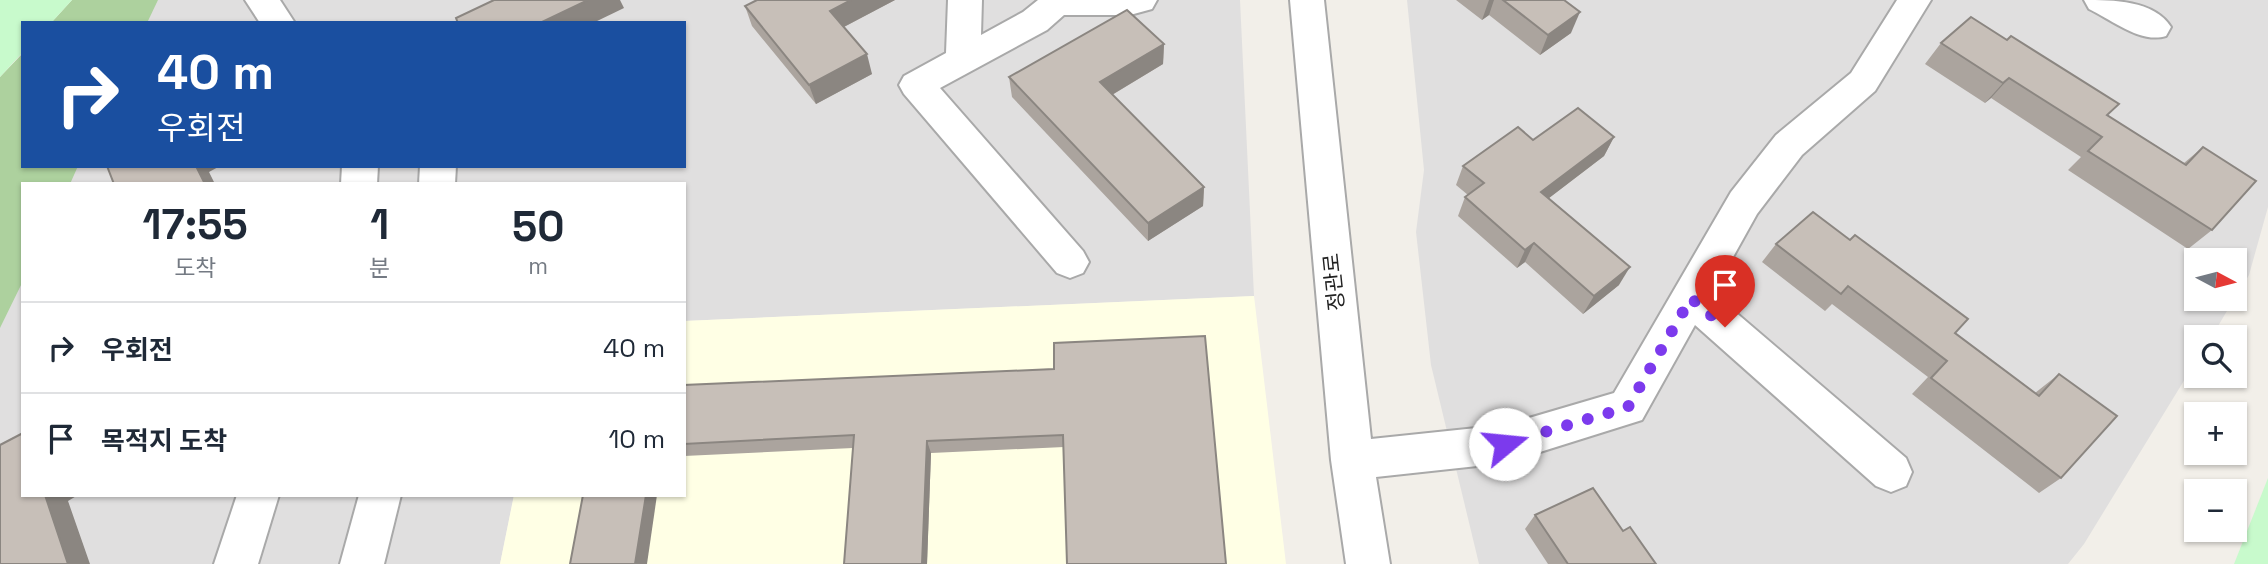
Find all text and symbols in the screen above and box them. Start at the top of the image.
text: 40 m [157,41,274,103]
icon: right [42,49,133,140]
text: 우회전 [157,108,245,148]
text: 17:55 [143,198,248,251]
text: 1 [370,198,389,251]
text: 50 [512,200,564,253]
north arrow [2184,248,2247,312]
map controls [2184,248,2247,542]
text: m [528,251,548,281]
street label: 정관로 [1317,252,1350,312]
text: 도착 [174,253,216,283]
text: 분 [369,253,390,283]
pin [1695,255,1755,327]
icon: arrive [1706,266,1744,304]
button: search [2184,325,2247,388]
icon: right [42,329,80,367]
text: 40 m [603,331,665,365]
text: 우회전 [101,333,173,367]
button: + [2184,402,2247,465]
position arrow [1468,407,1542,481]
icon: arrive [42,420,80,458]
text: 10 m [608,422,665,456]
text: 목적지 도착 [101,424,227,458]
button: − [2184,479,2247,542]

